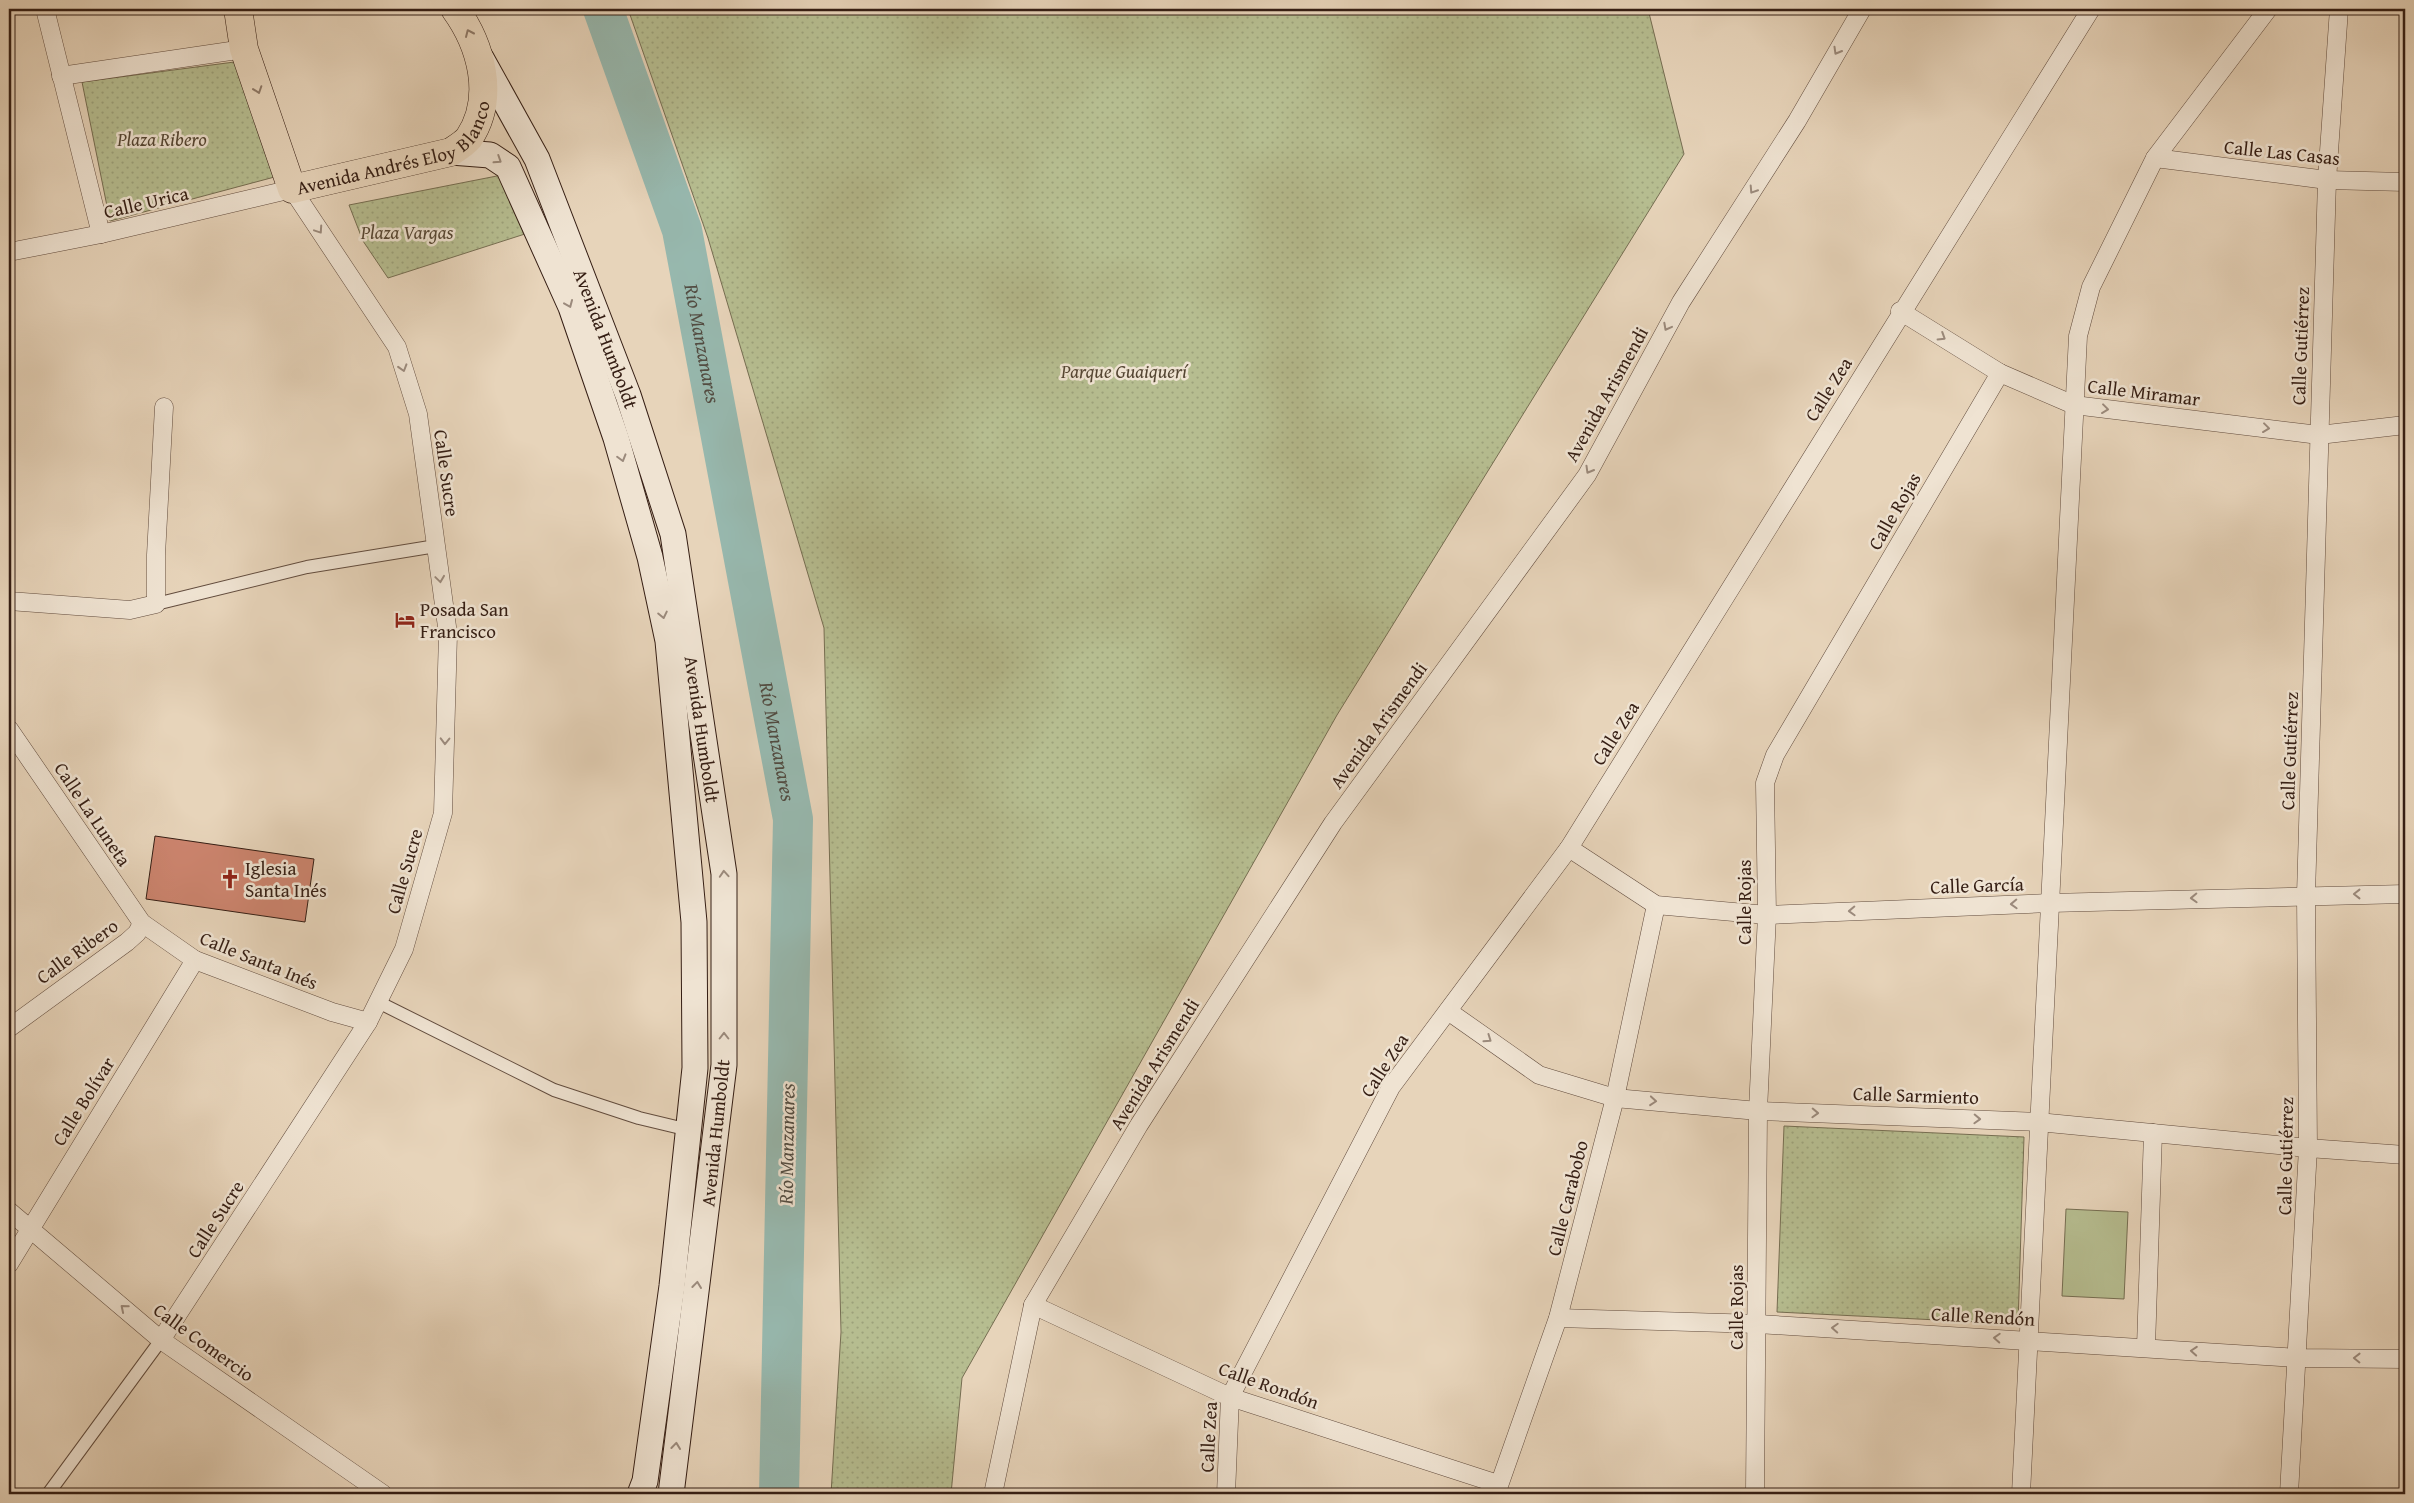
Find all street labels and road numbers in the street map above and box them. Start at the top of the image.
street label: Avenida Andrés Eloy Blanco [294,98,496,201]
street label: Calle Las Casas [2223,132,2341,172]
street label: Calle Urica [101,179,191,225]
street label: Avenida Humboldt [567,265,646,413]
street label: Calle Gutiérrez [2284,286,2316,406]
street label: Avenida Arismendi [1557,321,1655,467]
street label: Calle Zea [1797,351,1859,427]
street label: Calle Miramar [2086,371,2202,413]
street label: Calle Sucre [427,428,467,518]
street label: Calle Rojas [1861,467,1927,555]
street label: Avenida Humboldt [677,654,727,805]
street label: Avenida Arismendi [1322,656,1434,794]
street label: Calle Gutiérrez [2273,691,2305,811]
street label: Calle Zea [1584,695,1646,771]
street label: Calle La Luneta [48,756,138,872]
street label: Calle Sucre [378,825,430,917]
street label: Calle Rojas [1730,859,1758,945]
street label: Calle García [1930,869,2024,901]
street label: Calle Ribero [30,912,124,990]
street label: Calle Santa Inés [196,924,322,996]
street label: Avenida Arismendi [1102,993,1206,1135]
street label: Calle Zea [1353,1028,1415,1102]
street label: Calle Bolívar [45,1051,121,1151]
street label: Avenida Humboldt [693,1058,737,1208]
street label: Calle Sarmiento [1853,1079,1979,1111]
street label: Calle Gutiérrez [2270,1097,2300,1215]
street label: Calle Carabobo [1539,1137,1595,1259]
street label: Calle Sucre [179,1175,251,1263]
street label: Calle Rojas [1722,1264,1750,1350]
street label: Calle Comercio [148,1296,260,1388]
street label: Calle Rendón [1930,1299,2036,1333]
street label: Calle Rondón [1215,1354,1323,1416]
street label: Calle Zea [1192,1401,1224,1473]

